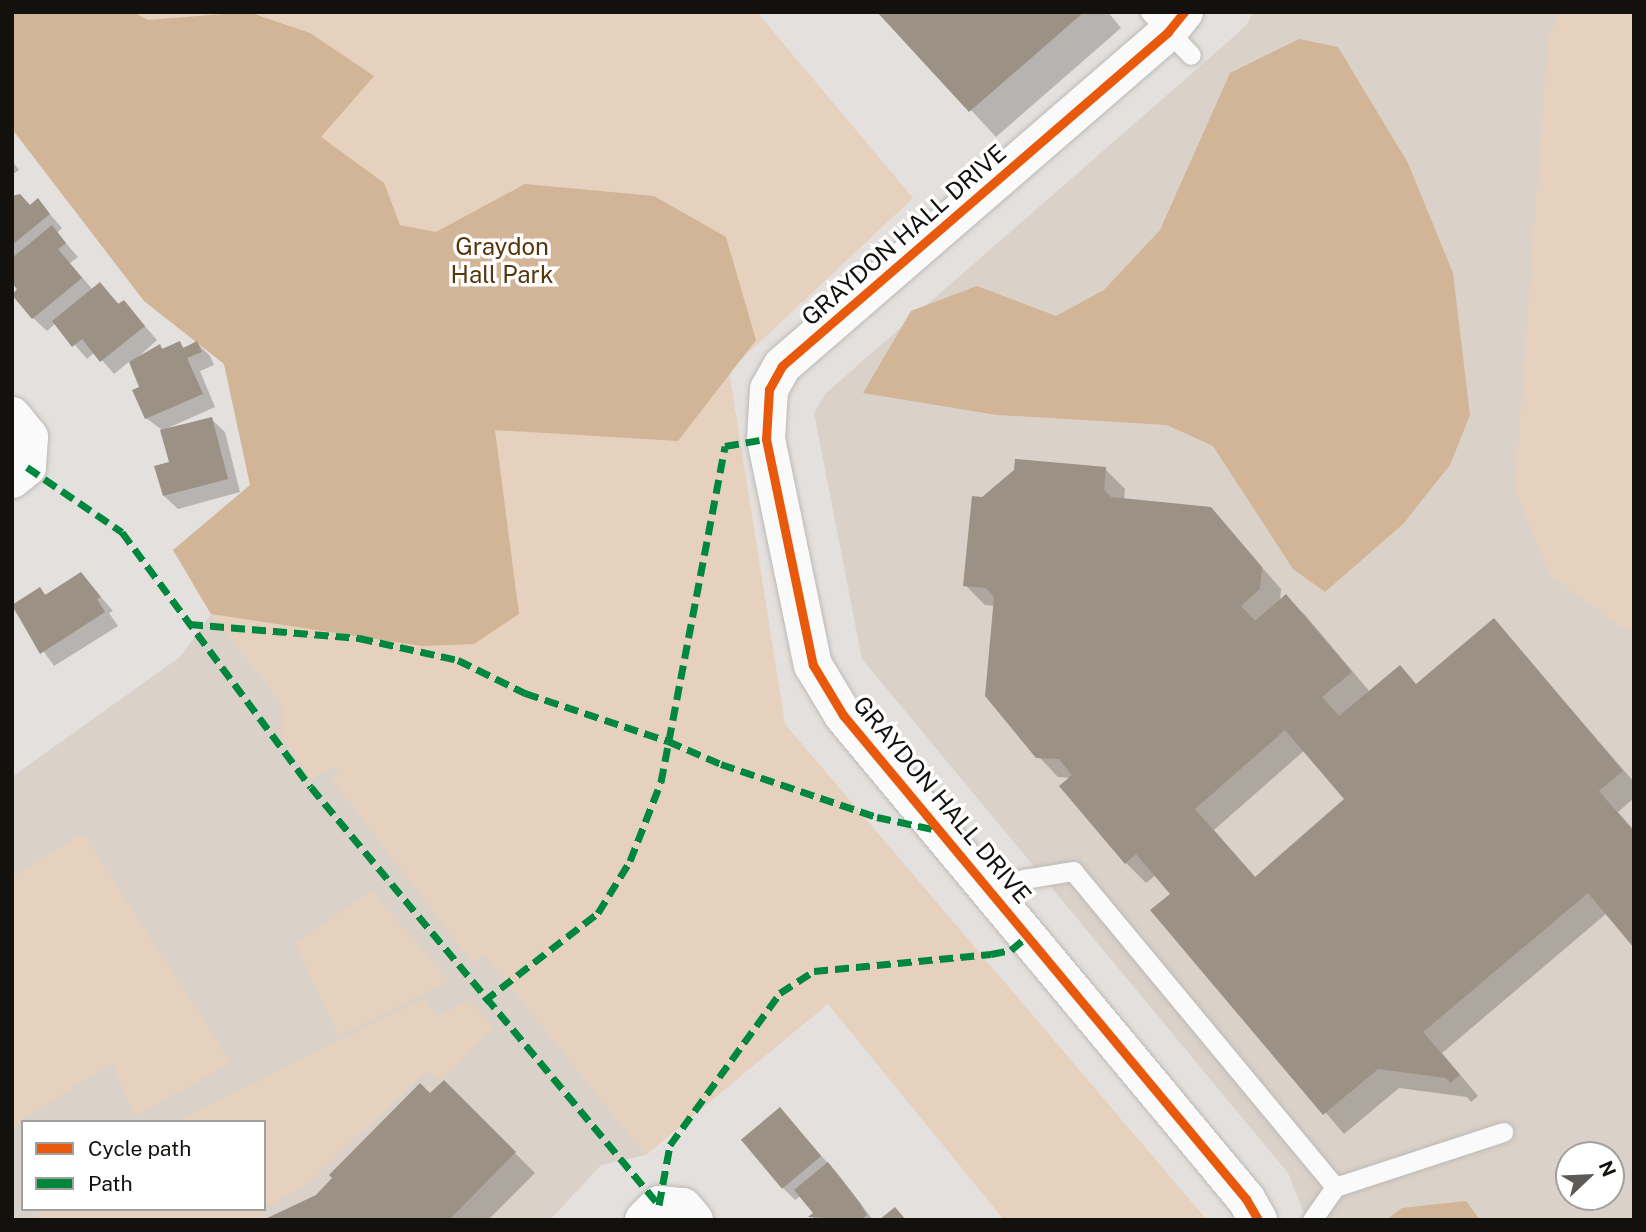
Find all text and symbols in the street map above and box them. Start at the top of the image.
street label: GRAYDON HALL DRIVE [796,138,1012,332]
park label: Graydon Hall Park [451,233,553,289]
street label: GRAYDON HALL DRIVE [847,691,1037,909]
legend [21,1120,266,1211]
text: Cycle path [88,1136,191,1161]
north arrow [1555,1141,1625,1211]
text: N [1594,1157,1621,1180]
text: Path [88,1171,133,1196]

